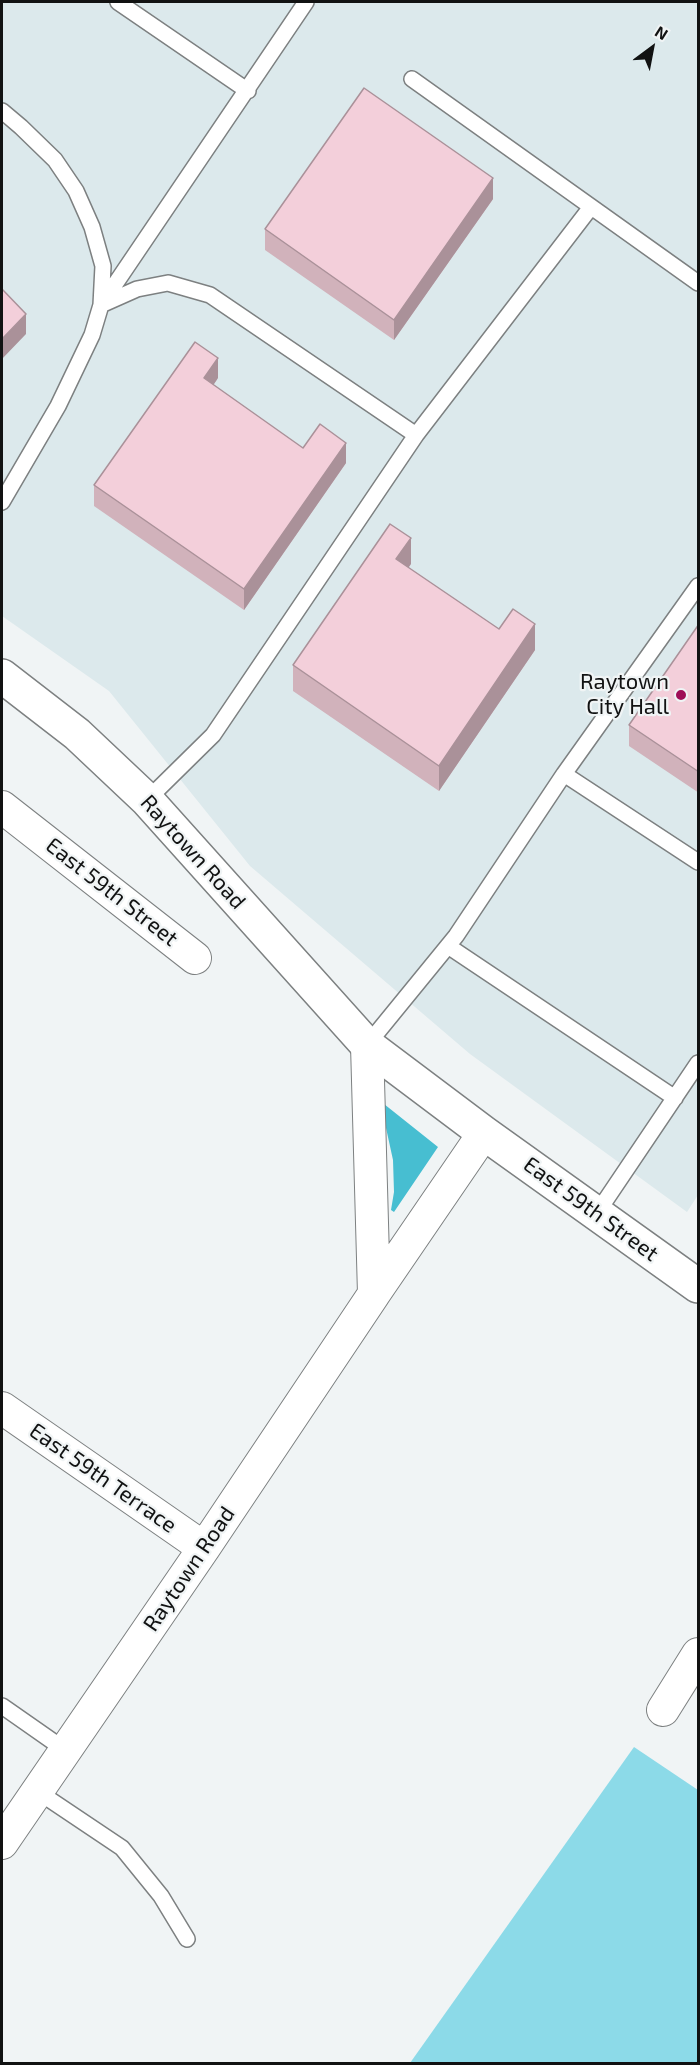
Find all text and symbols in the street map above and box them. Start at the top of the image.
north arrow [622,18,682,78]
text: N [652,21,672,43]
place label: Raytown City Hall [580,669,669,720]
marker: Raytown City Hall [674,688,688,702]
street label: Raytown Road [135,789,251,915]
street label: East 59th Street [41,832,183,952]
street label: East 59th Street [518,1151,664,1267]
street label: East 59th Terrace [24,1417,182,1539]
street label: Raytown Road [138,1502,240,1636]

